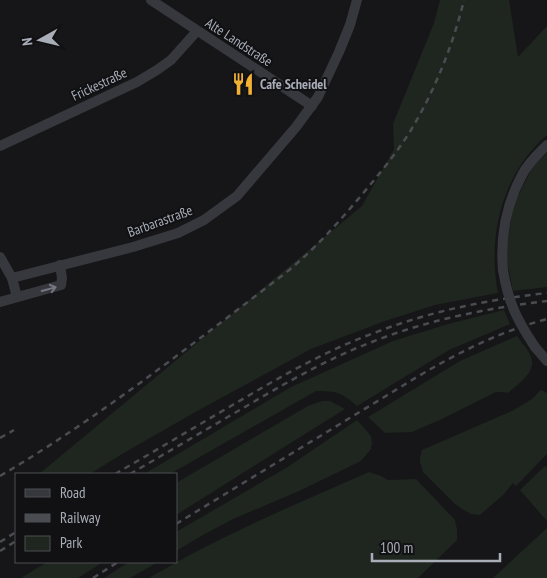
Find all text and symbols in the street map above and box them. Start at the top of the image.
street label: Alte Landstraße [202,14,276,70]
north arrow [15,15,65,65]
text: N [18,37,37,47]
street label: Frickestraße [68,63,130,105]
restaurant icon: Cafe Scheidel [230,71,256,97]
place label: Cafe Scheidel [260,75,327,93]
street label: Barbarastraße [125,201,195,241]
one-way arrow [40,283,56,293]
legend [15,473,178,563]
text: Road [60,483,86,502]
text: Railway [60,508,101,527]
scale bar [372,530,500,562]
text: Park [60,533,82,552]
text: 100 m [380,538,413,557]

